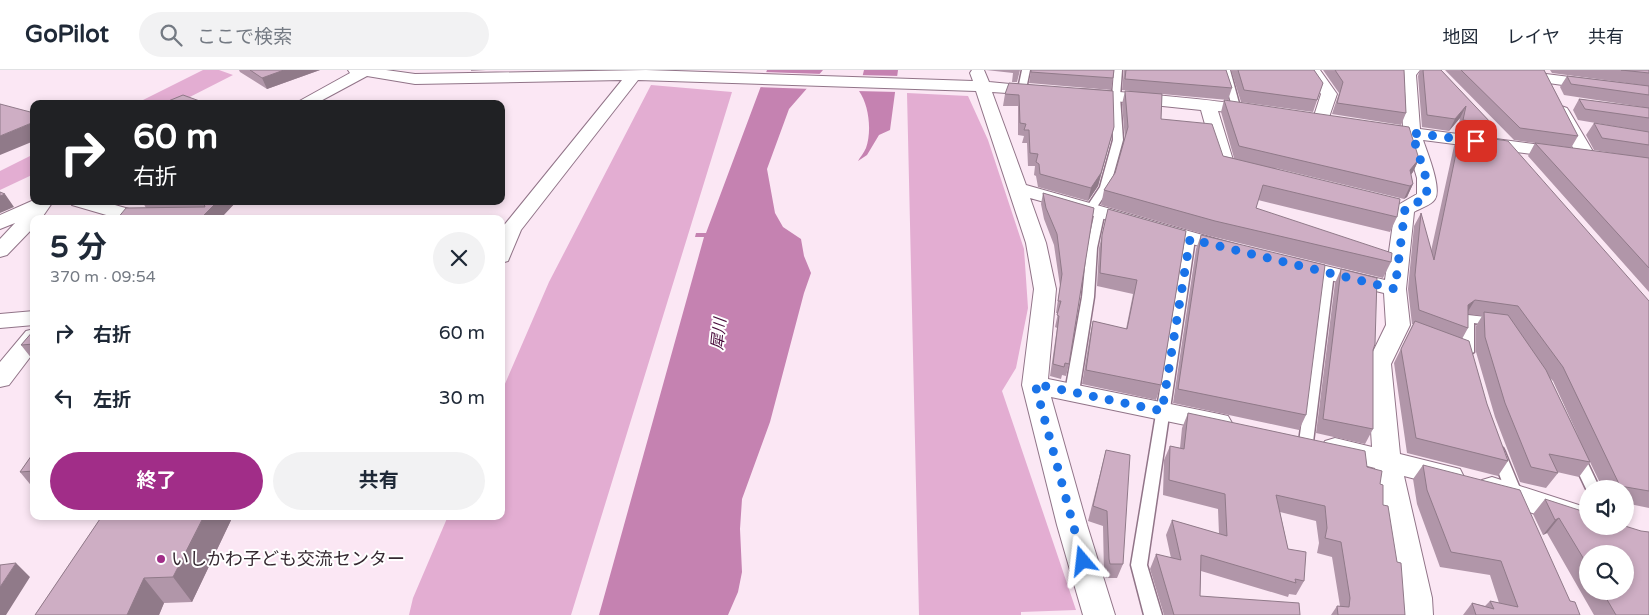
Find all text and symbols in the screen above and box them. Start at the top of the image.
search box [139,12,489,57]
text: GoPilot [25,20,109,49]
icon: search [157,21,185,49]
text: ここで検索 [197,26,292,48]
text: 地図 [1443,26,1479,48]
text: レイヤ [1507,26,1560,48]
text: 共有 [1588,26,1624,48]
text: 60 m [133,116,218,158]
icon: right [50,120,115,185]
pin [1455,120,1497,162]
icon: arrive [1462,127,1490,155]
text: 右折 [133,164,177,190]
text: 5 分 [50,229,107,266]
button: close [433,232,485,284]
text: 370 m · 09:54 [50,267,156,287]
water label: 犀川 [707,315,731,351]
icon: right [50,319,78,347]
text: 60 m [439,322,485,344]
text: 右折 [93,324,131,346]
icon: left [50,384,78,412]
text: 30 m [439,387,485,409]
text: 左折 [93,389,131,411]
button: 終了 [50,452,263,510]
button: 共有 [273,452,485,510]
map controls [1579,480,1634,600]
button: sound [1579,480,1634,535]
position arrow [1056,534,1108,586]
button: search [1579,545,1634,600]
place label: いしかわ子ども交流センター [171,548,405,570]
marker: いしかわ子ども交流センター [155,553,167,565]

